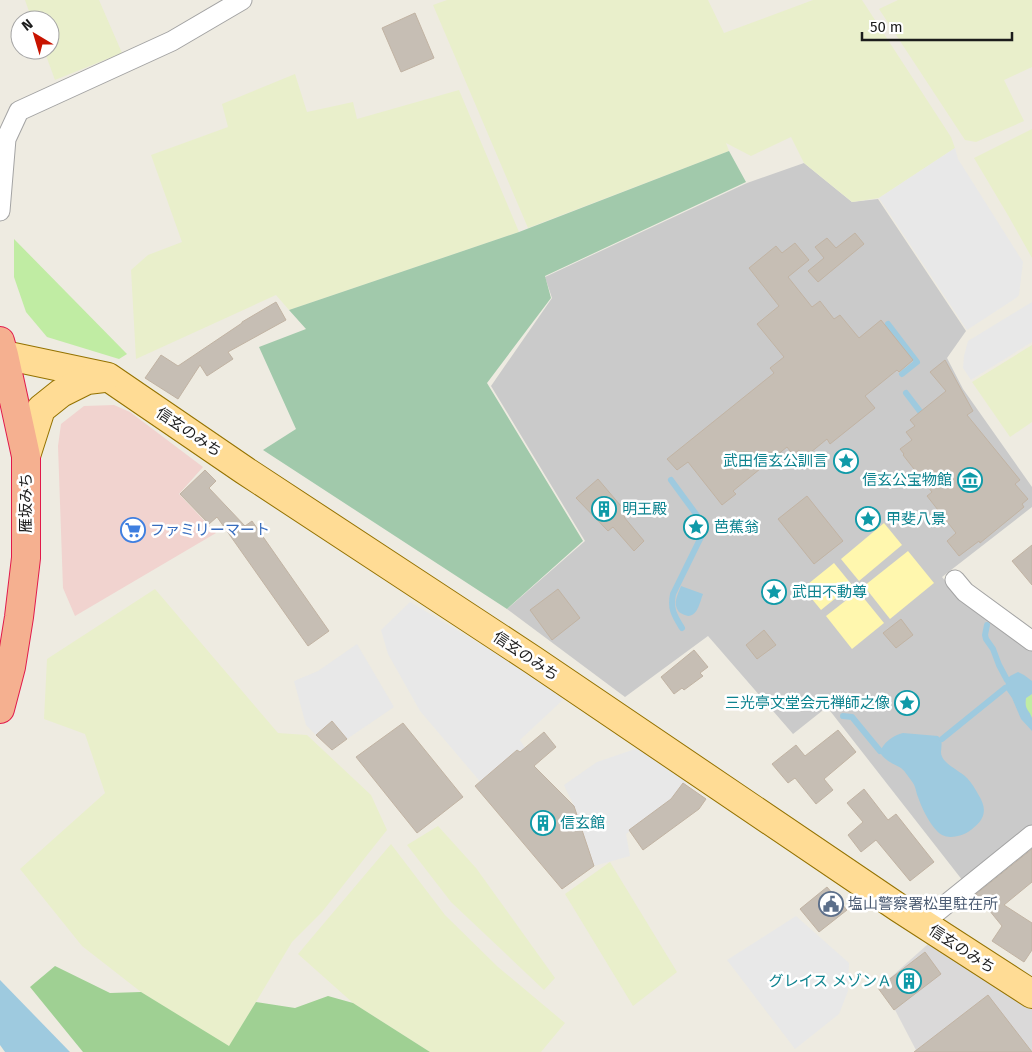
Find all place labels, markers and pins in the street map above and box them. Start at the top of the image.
place icon: 武田信玄公訓言 [833,448,859,474]
place label: 武田信玄公訓言 [723,452,828,470]
museum icon: 信玄公宝物館 [957,467,983,493]
place label: 信玄公宝物館 [862,471,952,489]
building icon: 明王殿 [591,496,617,522]
place label: 明王殿 [622,500,667,518]
place icon: 甲斐八景 [855,506,881,532]
place label: 甲斐八景 [886,510,946,528]
place icon: 芭蕉翁 [683,514,709,540]
supermarket icon: ファミリーマート [120,517,146,543]
place label: 芭蕉翁 [714,518,759,536]
place label: ファミリーマート [150,521,270,539]
place icon: 武田不動尊 [761,579,787,605]
place label: 武田不動尊 [792,583,867,601]
place icon: 三光亭文堂会元禅師之像 [894,690,920,716]
place label: 三光亭文堂会元禅師之像 [725,694,890,712]
building icon: 信玄館 [530,810,556,836]
place label: 信玄館 [560,814,605,832]
public building icon: 塩山警察署松里駐在所 [818,891,844,917]
place label: 塩山警察署松里駐在所 [848,895,998,913]
building icon: グレイス メゾンＡ [896,968,922,994]
place label: グレイス メゾンＡ [768,972,892,990]

